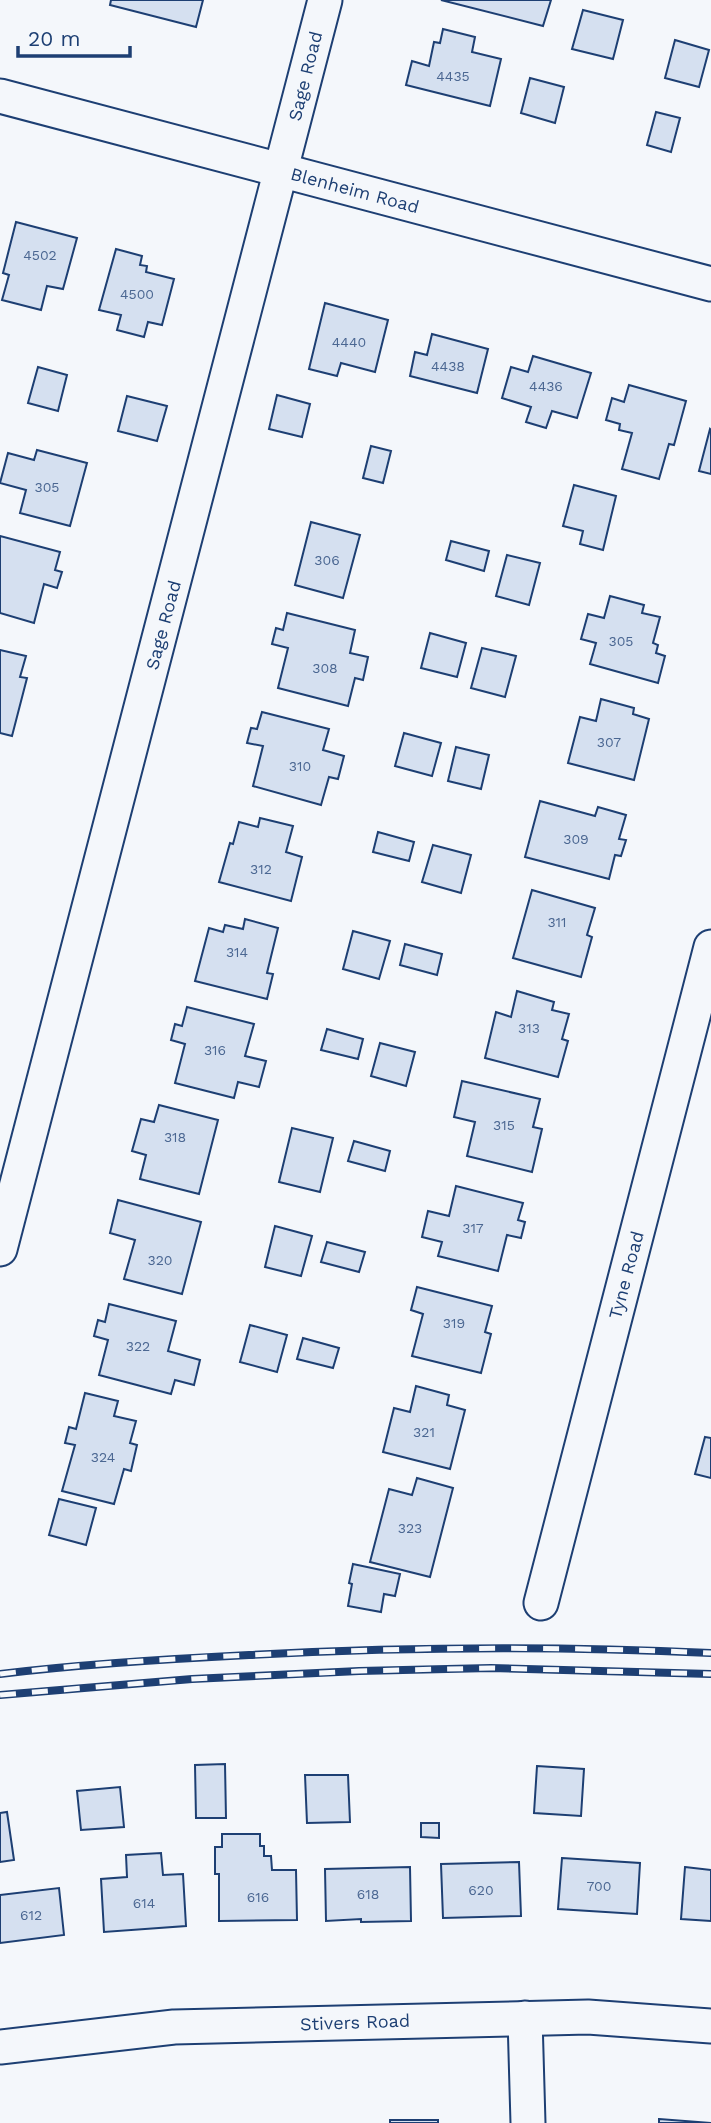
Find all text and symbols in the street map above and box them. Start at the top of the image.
scale bar [18,14,130,58]
text: 20 m [28,26,80,51]
street label: Sage Road [284,29,326,123]
house number: 4435 [436,68,470,84]
street label: Blenheim Road [288,163,422,217]
house number: 4502 [23,247,57,263]
house number: 4500 [120,286,154,302]
house number: 4440 [332,334,366,350]
house number: 4438 [431,358,465,374]
house number: 4436 [529,378,563,394]
house number: 305 [34,479,60,495]
house number: 306 [314,552,340,568]
street label: Sage Road [141,578,185,672]
house number: 305 [608,633,634,649]
house number: 308 [312,660,338,676]
house number: 307 [597,734,621,750]
house number: 310 [289,758,311,774]
house number: 309 [563,831,589,847]
house number: 312 [250,861,272,877]
house number: 311 [547,914,567,930]
house number: 314 [226,944,248,960]
house number: 313 [518,1020,540,1036]
house number: 316 [204,1042,226,1058]
house number: 315 [493,1117,515,1133]
house number: 318 [164,1129,186,1145]
house number: 317 [462,1220,484,1236]
street label: Tyne Road [604,1229,648,1321]
house number: 320 [147,1252,173,1268]
house number: 319 [443,1315,465,1331]
house number: 322 [126,1338,150,1354]
house number: 321 [413,1424,435,1440]
house number: 324 [91,1449,115,1465]
house number: 323 [398,1520,422,1536]
house number: 700 [587,1878,612,1894]
house number: 620 [468,1882,494,1898]
house number: 618 [357,1886,379,1902]
house number: 616 [247,1889,269,1905]
house number: 614 [133,1895,155,1911]
house number: 612 [20,1907,42,1923]
street label: Stivers Road [300,2010,410,2034]

